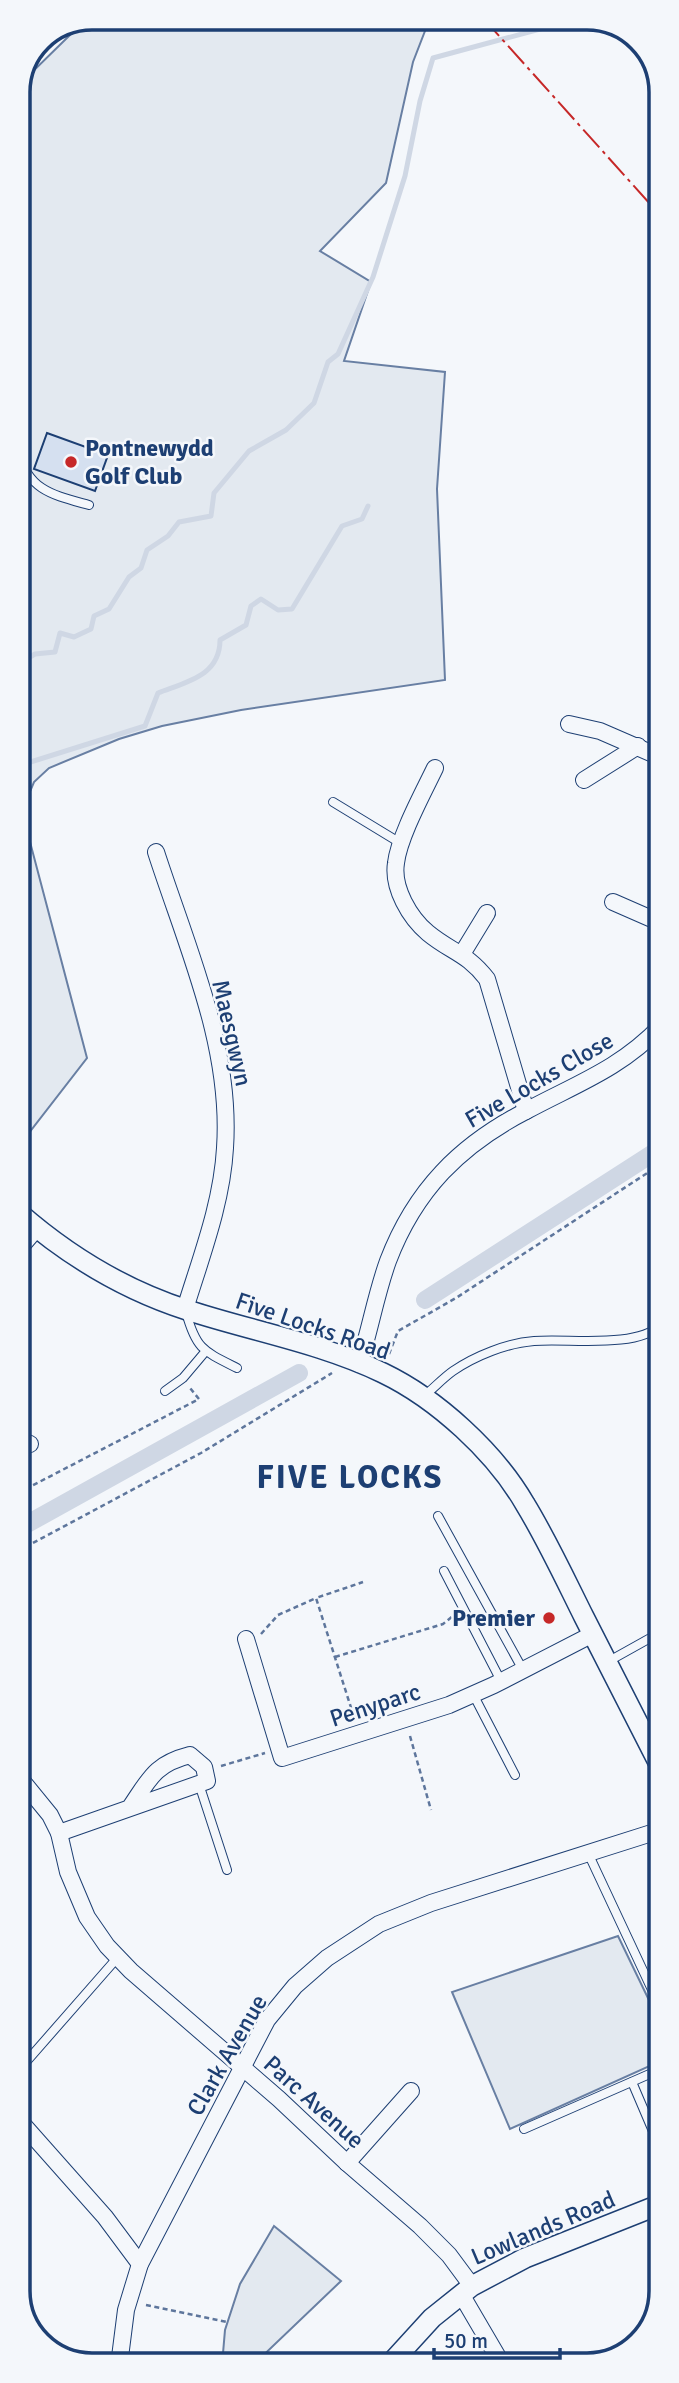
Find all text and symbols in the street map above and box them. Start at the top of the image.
place label: Pontnewydd Golf Club [85,433,214,491]
marker: Pontnewydd Golf Club [63,454,79,470]
street label: Maesgwyn [205,977,259,1089]
street label: Five Locks Close [459,1025,619,1135]
street label: Five Locks Road [232,1286,394,1366]
district label: FIVE LOCKS [257,1458,443,1497]
place label: Premier [452,1603,535,1633]
marker: Premier [541,1610,557,1626]
street label: Penyparc [326,1676,424,1734]
street label: Clark Avenue [180,1989,274,2121]
street label: Parc Avenue [257,2049,371,2155]
street label: Lowlands Road [466,2184,620,2272]
scale bar [434,2316,560,2360]
text: 50 m [444,2328,488,2354]

